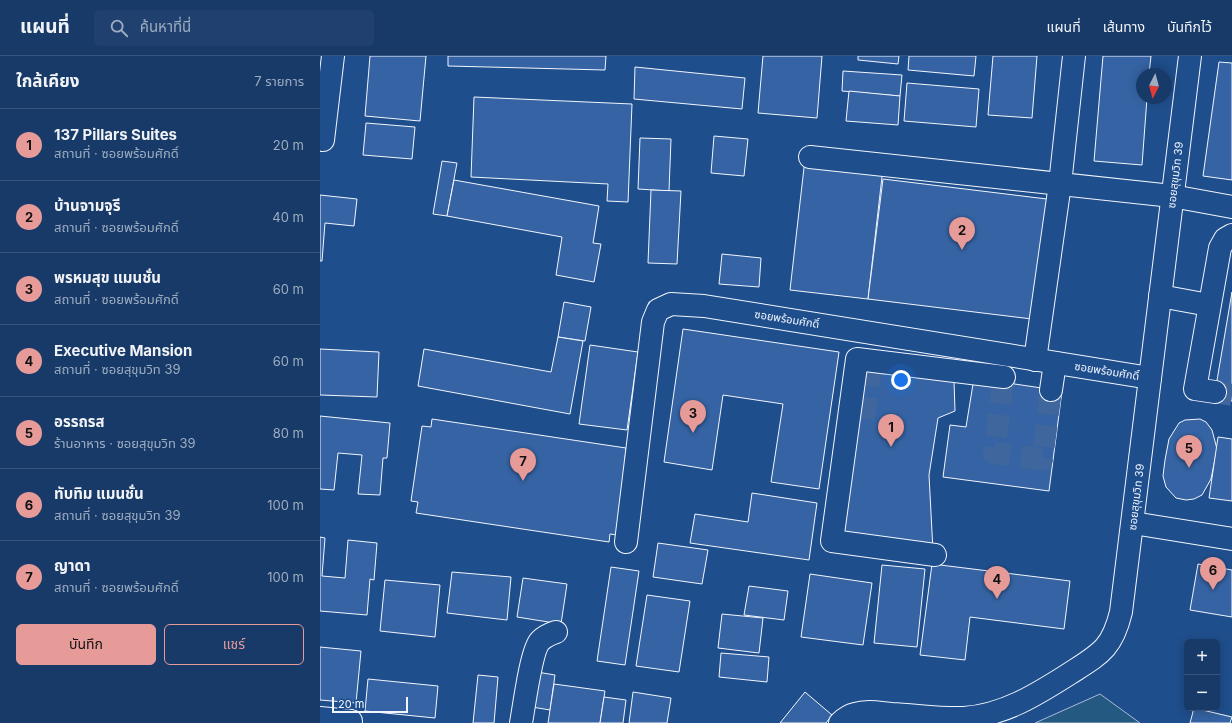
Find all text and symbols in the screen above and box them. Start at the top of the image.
search box [94,10,374,46]
text: แผนที่ [20,15,70,38]
icon: search [108,17,130,39]
text: ค้นหาที่นี่ [140,17,191,36]
text: แผนที่ [1047,18,1081,35]
text: เส้นทาง [1103,18,1145,35]
text: บันทึกไว้ [1167,18,1212,35]
north arrow [1136,68,1172,104]
text: ใกล้เคียง [16,71,79,91]
text: 7 รายการ [254,73,304,89]
text: 137 Pillars Suites [54,125,177,144]
text: 1 [26,137,32,153]
text: 20 m [273,137,304,153]
street label: ซอยสุขุมวิท 39 [1164,141,1186,209]
text: สถานที่ · ซอยพร้อมศักดิ์ [54,145,179,161]
text: บ้านจามจุรี [54,196,120,215]
text: 2 [25,209,33,225]
text: 40 m [272,209,304,225]
pin: 2 [949,217,975,250]
text: สถานที่ · ซอยพร้อมศักดิ์ [54,219,179,235]
text: พรหมสุข แมนชั่น [54,268,161,287]
text: 3 [25,281,33,297]
text: 60 m [273,281,304,297]
text: สถานที่ · ซอยพร้อมศักดิ์ [54,291,179,307]
street label: ซอยพร้อมศักดิ์ [754,307,820,331]
text: Executive Mansion [54,341,192,360]
text: 4 [25,353,33,369]
text: 60 m [273,353,304,369]
street label: ซอยพร้อมศักดิ์ [1074,359,1140,383]
text: สถานที่ · ซอยสุขุมวิท 39 [54,361,181,377]
your location [891,370,911,390]
pin: 3 [680,400,706,433]
text: อรรถรส [54,412,105,431]
pin: 1 [878,414,904,447]
text: 5 [25,425,33,441]
text: 80 m [273,425,304,441]
text: ร้านอาหาร · ซอยสุขุมวิท 39 [54,435,196,451]
pin: 5 [1176,435,1202,468]
pin: 7 [510,448,536,481]
street label: ซอยสุขุมวิท 39 [1125,463,1147,531]
text: ทับทิม แมนชั่น [54,484,144,503]
text: 6 [25,497,33,513]
text: 100 m [267,497,304,513]
text: สถานที่ · ซอยสุขุมวิท 39 [54,507,181,523]
text: ญาดา [54,556,91,575]
pin: 6 [1200,557,1226,590]
pin: 4 [984,566,1010,599]
text: 7 [25,569,33,585]
text: 100 m [267,569,304,585]
text: สถานที่ · ซอยพร้อมศักดิ์ [54,579,179,595]
button: บันทึก [16,624,156,665]
button: แชร์ [164,624,304,665]
map controls [1184,639,1220,711]
button: + [1184,639,1220,675]
button: − [1184,675,1220,711]
scale bar [332,695,408,714]
text: 20 m [338,697,364,711]

